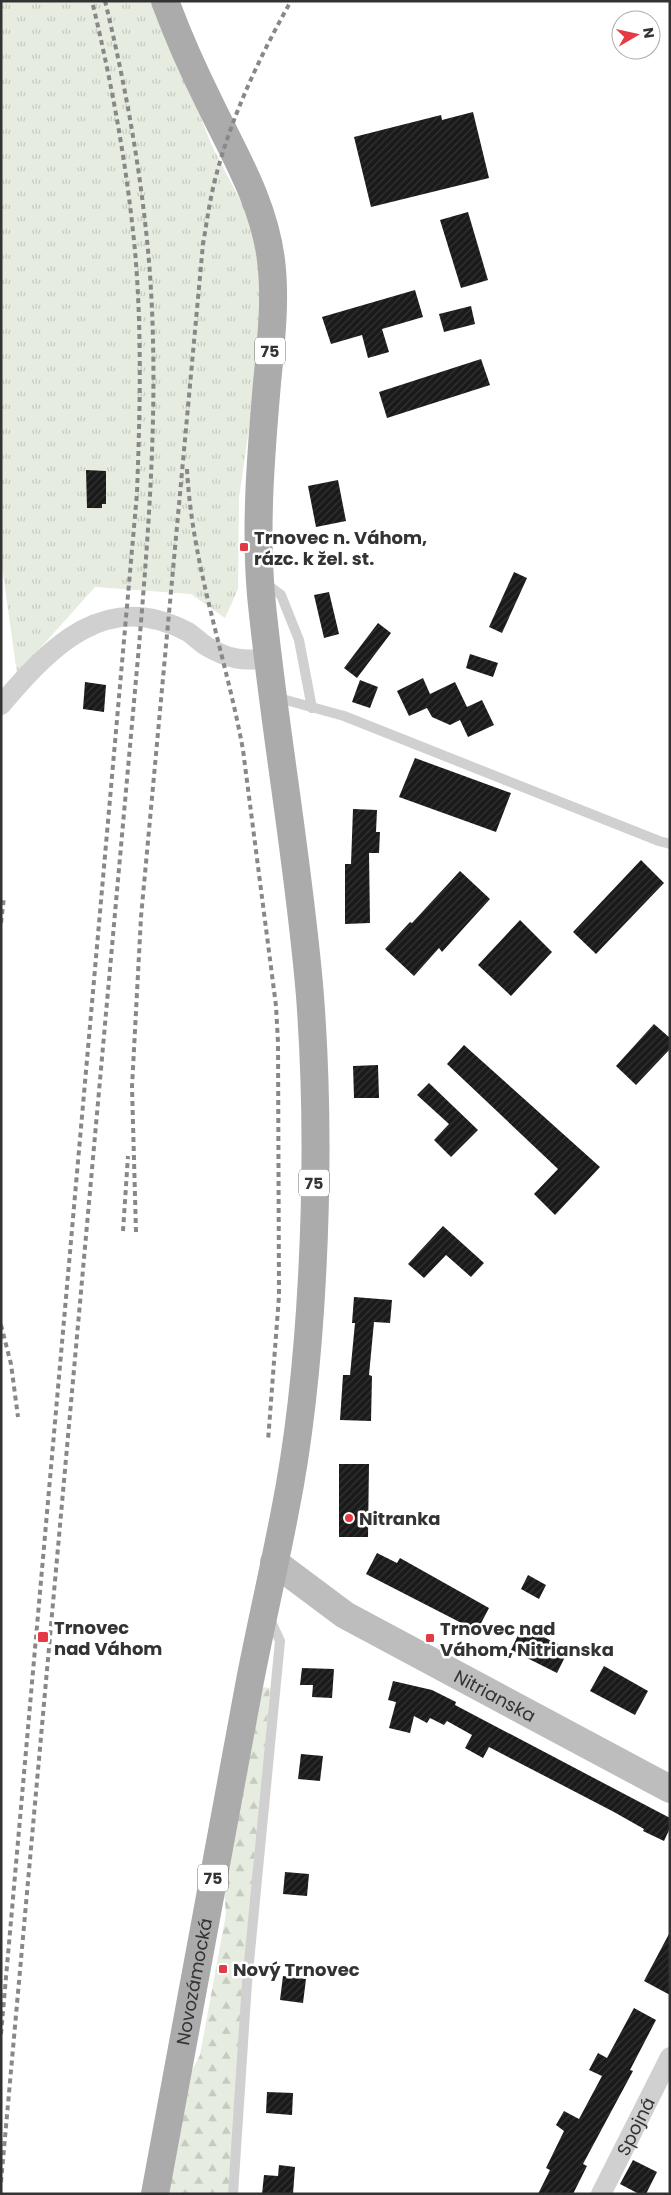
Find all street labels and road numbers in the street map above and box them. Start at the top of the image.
road number: 75 [255,338,285,364]
road number: 75 [299,1170,329,1196]
street label: Nitrianska [450,1663,541,1728]
road number: 75 [198,1865,228,1892]
street label: Novozámocká [170,1916,218,2047]
street label: Spojná [610,2093,660,2160]

